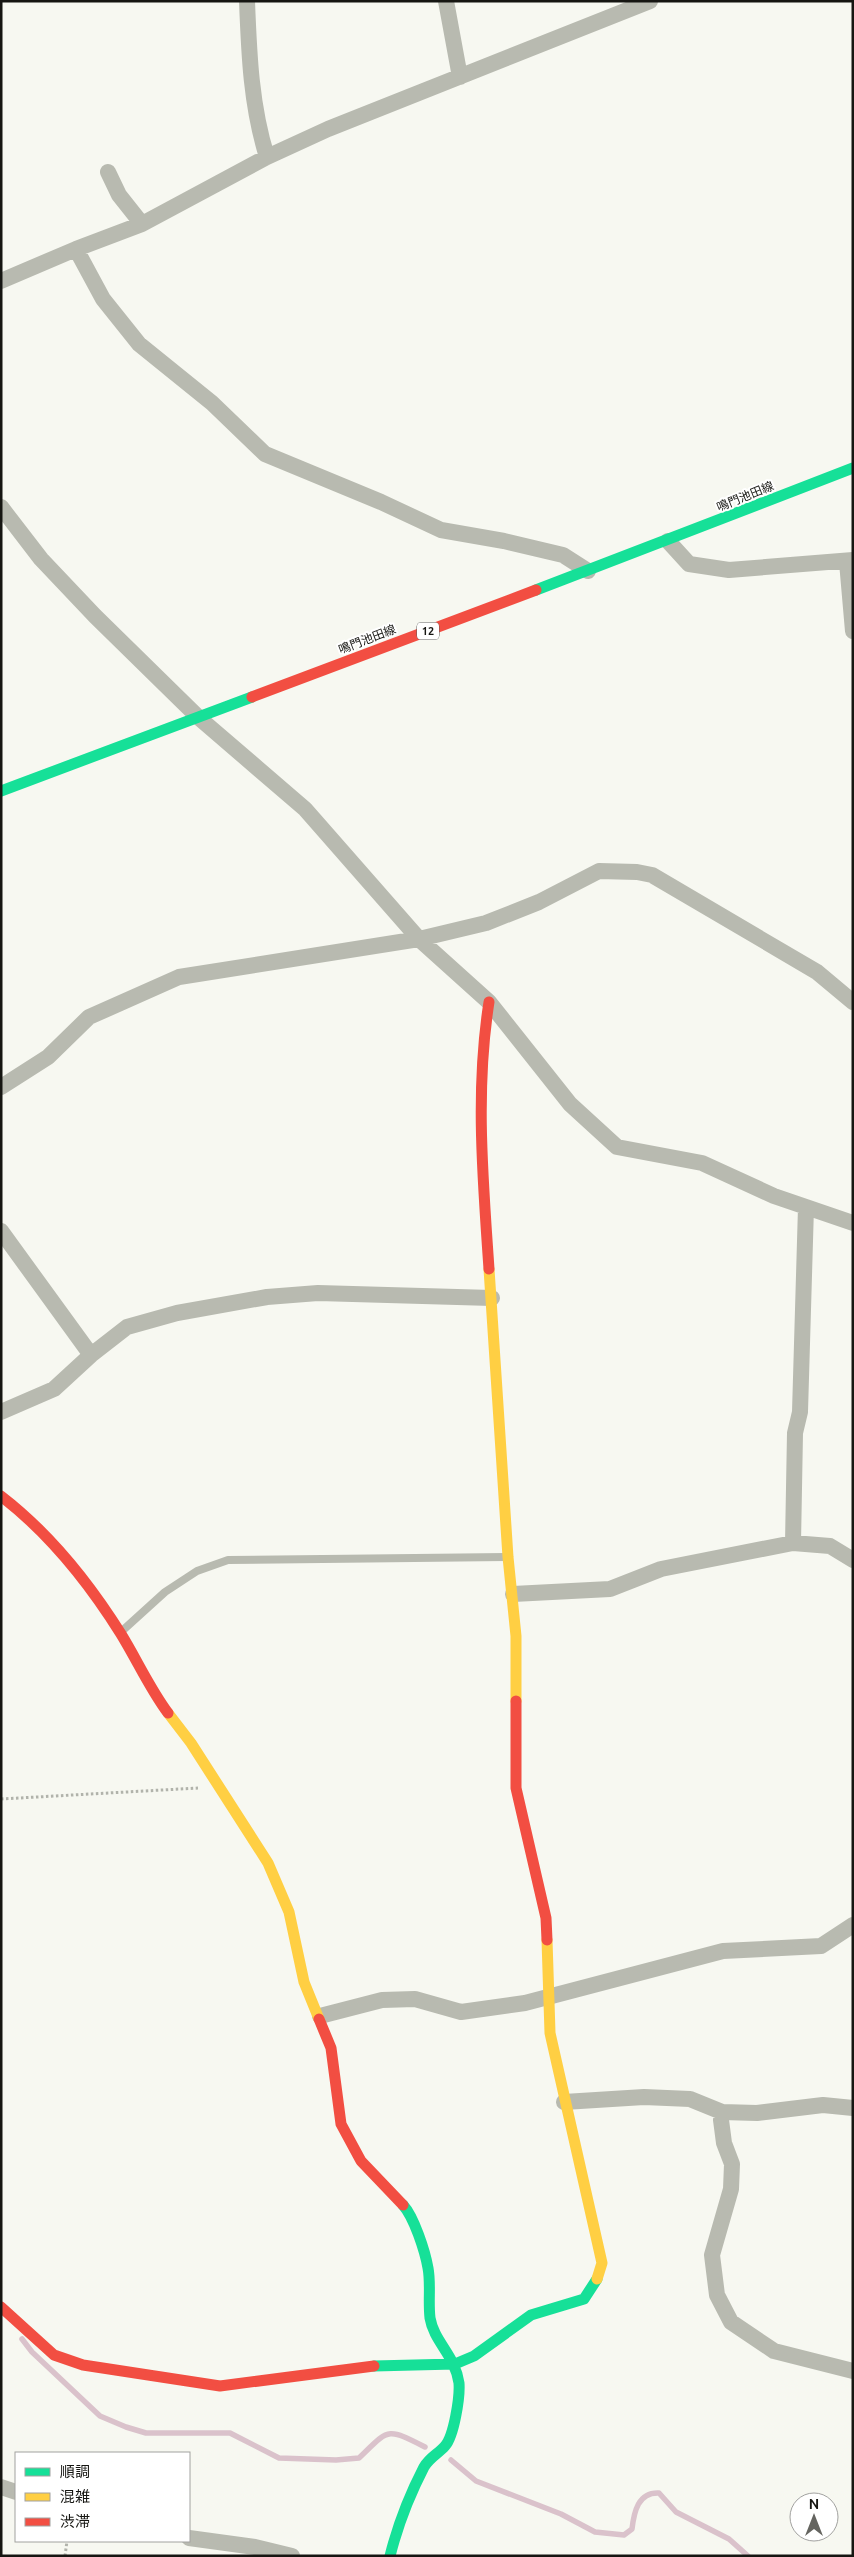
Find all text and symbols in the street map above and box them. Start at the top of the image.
street label: 鳴門池田線 [715,479,775,513]
street label: 鳴門池田線 [337,622,397,656]
road number: 12 [417,622,439,640]
legend [15,2452,190,2542]
text: 順調 [60,2463,90,2480]
text: 混雑 [60,2488,90,2505]
north arrow [789,2492,839,2542]
text: N [809,2496,819,2512]
text: 渋滞 [60,2513,90,2530]

